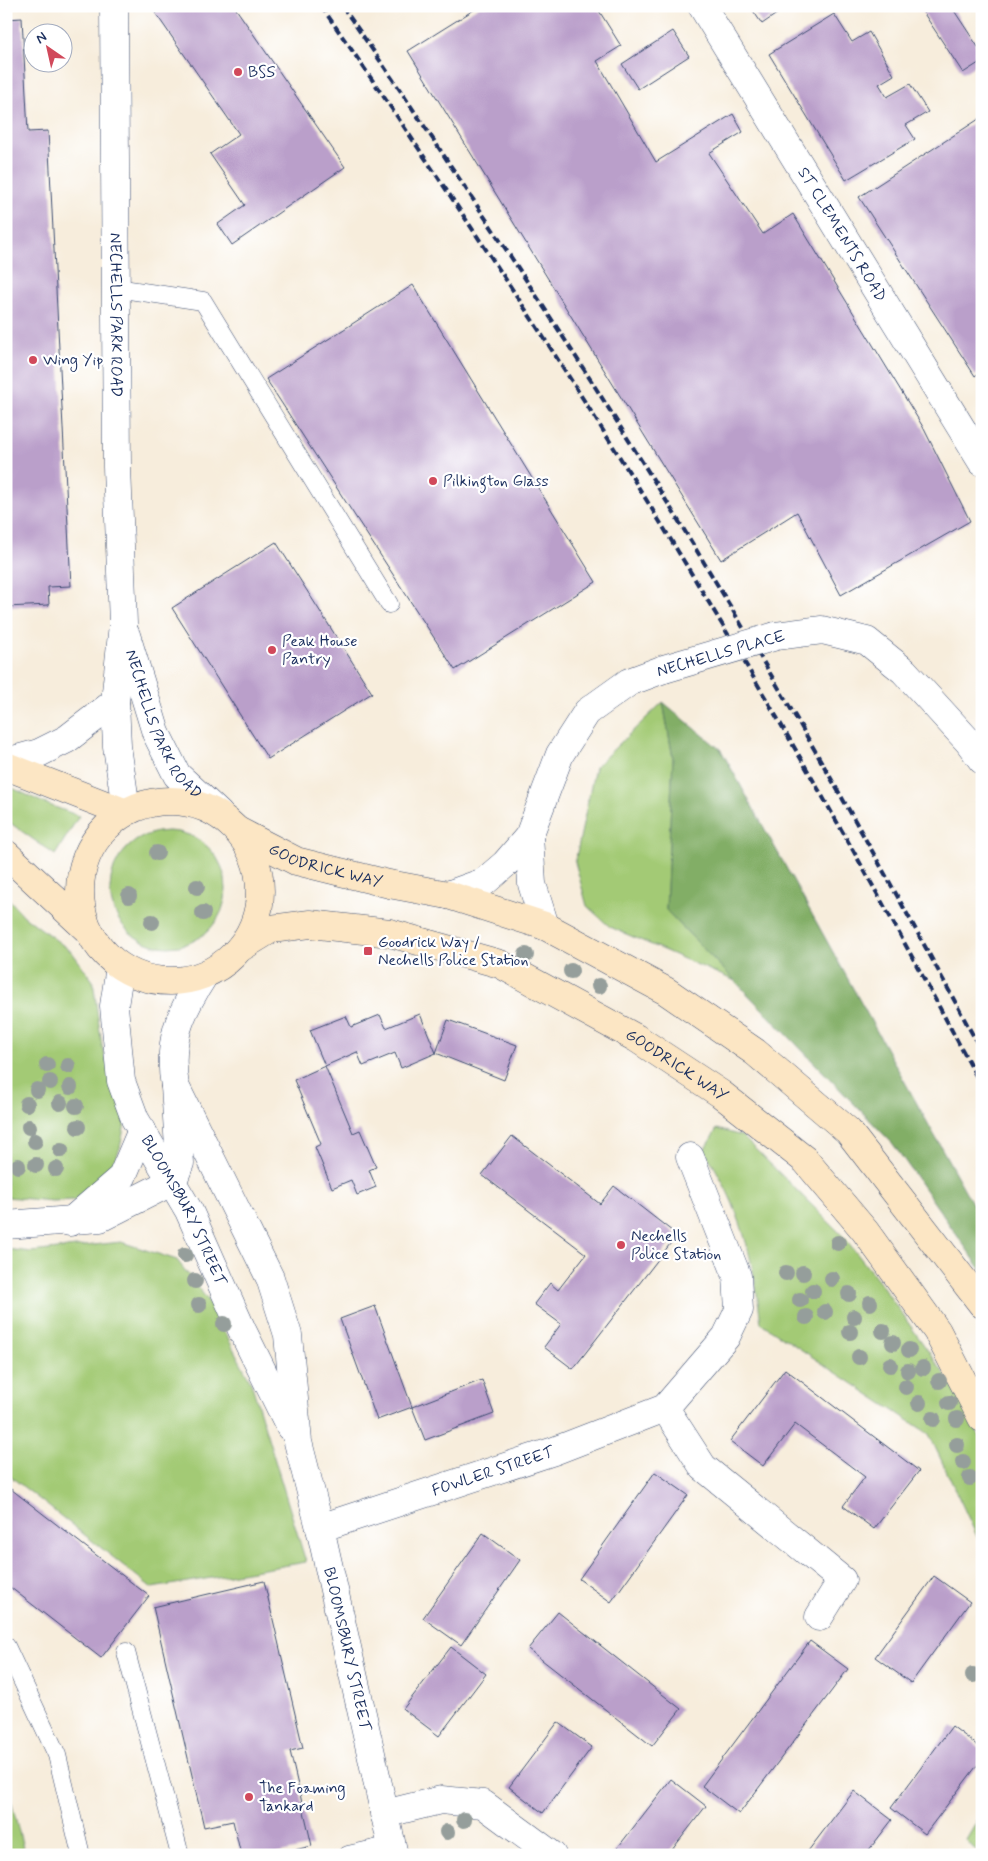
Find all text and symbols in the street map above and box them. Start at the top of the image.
north arrow [22,22,72,72]
text: N [32,28,50,48]
place label: BSS [248,62,275,83]
marker: BSS [232,66,244,78]
street label: ST CLEMENTS ROAD [793,163,892,306]
street label: NECHELLS PARK ROAD [105,233,127,397]
place label: Wing Yip [43,350,103,372]
marker: Wing Yip [27,354,39,366]
place label: Pilkington Glass [443,471,549,493]
marker: Pilkington Glass [427,475,439,487]
street label: NECHELLS PLACE [654,626,788,682]
place label: Peak House Pantry [282,631,358,670]
marker: Peak House Pantry [266,644,278,656]
street label: NECHELLS PARK ROAD [121,647,207,804]
street label: GOODRICK WAY [265,838,385,893]
place label: Goodrick Way / Nechells Police Station [378,932,529,971]
marker: Goodrick Way / Nechells Police Station [362,945,374,957]
street label: GOODRICK WAY [622,1024,732,1106]
street label: BLOOMSBURY STREET [136,1131,232,1290]
place label: Nechells Police Station [631,1226,721,1265]
marker: Nechells Police Station [615,1239,627,1251]
street label: FOWLER STREET [429,1441,558,1501]
street label: BLOOMSBURY STREET [319,1565,376,1734]
place label: The Foaming Tankard [259,1778,346,1817]
marker: The Foaming Tankard [243,1791,255,1803]

